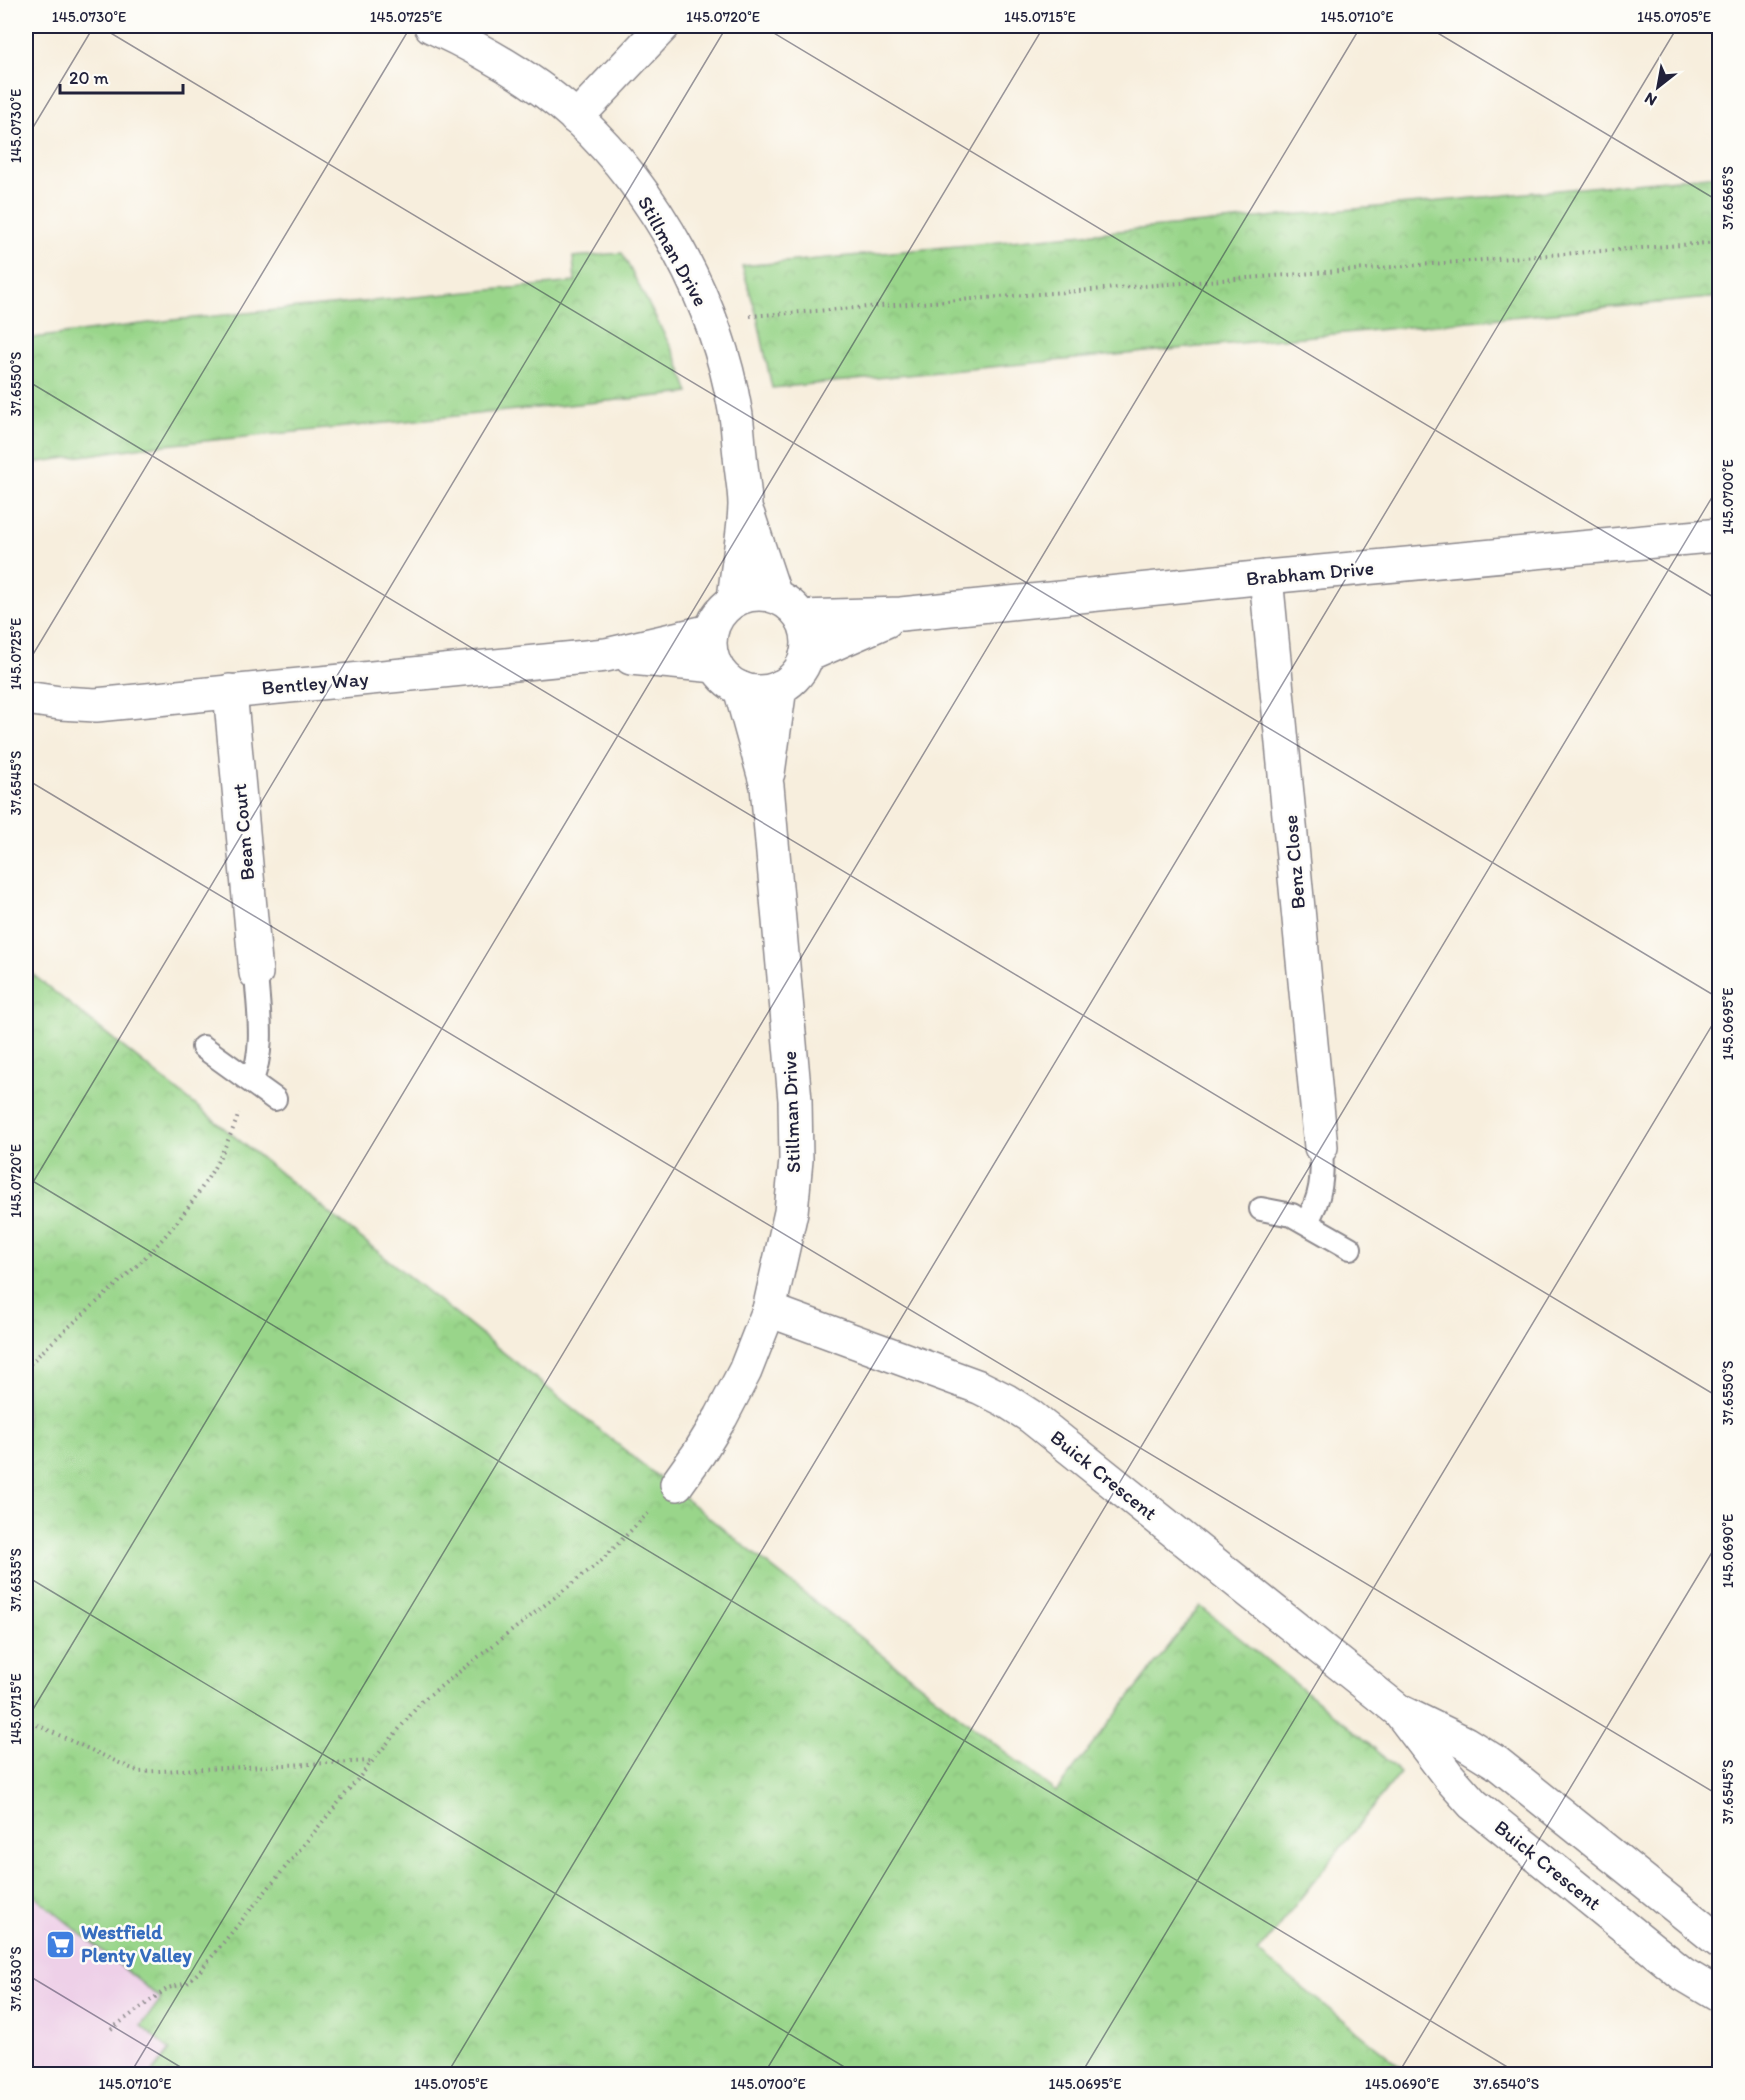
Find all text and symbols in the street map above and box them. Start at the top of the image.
text: 145.0730°E [52,8,126,26]
text: 145.0725°E [370,8,442,26]
text: 145.0720°E [686,8,760,26]
text: 145.0715°E [1004,8,1076,26]
text: 145.0710°E [1320,8,1394,26]
text: 145.0705°E [1637,8,1711,26]
scale bar [60,57,183,95]
north arrow [1628,57,1688,117]
text: 20 m [69,67,109,89]
text: 145.0730°E [7,89,25,163]
text: N [1641,89,1660,110]
text: 37.6565°S [1719,166,1737,230]
street label: Stillman Drive [633,192,713,310]
text: 37.6550°S [7,351,25,417]
text: 145.0700°E [1719,459,1737,535]
street label: Brabham Drive [1245,555,1375,591]
text: 145.0725°E [7,618,25,690]
street label: Bentley Way [261,666,370,700]
text: 37.6545°S [7,751,25,815]
street label: Bean Court [227,783,259,881]
street label: Benz Close [1278,814,1310,910]
text: 145.0695°E [1719,987,1737,1061]
street label: Stillman Drive [777,1051,805,1173]
text: 145.0720°E [7,1144,25,1218]
text: 37.6550°S [1719,1360,1737,1426]
street label: Buick Crescent [1046,1425,1162,1525]
text: 145.0690°E [1719,1514,1737,1588]
text: 37.6535°S [7,1548,25,1612]
text: 145.0715°E [7,1673,25,1745]
text: 37.6545°S [1719,1760,1737,1824]
street label: Buick Crescent [1490,1815,1606,1915]
place label: Westfield Plenty Valley [81,1920,192,1968]
supermarket icon: Westfield Plenty Valley [44,1928,76,1960]
text: 37.6530°S [7,1946,25,2012]
text: 145.0710°E [98,2075,172,2093]
text: 145.0705°E [414,2075,488,2093]
text: 145.0700°E [730,2075,806,2093]
text: 145.0695°E [1048,2075,1122,2093]
text: 145.0690°E [1365,2075,1439,2093]
text: 37.6540°S [1473,2075,1539,2093]

